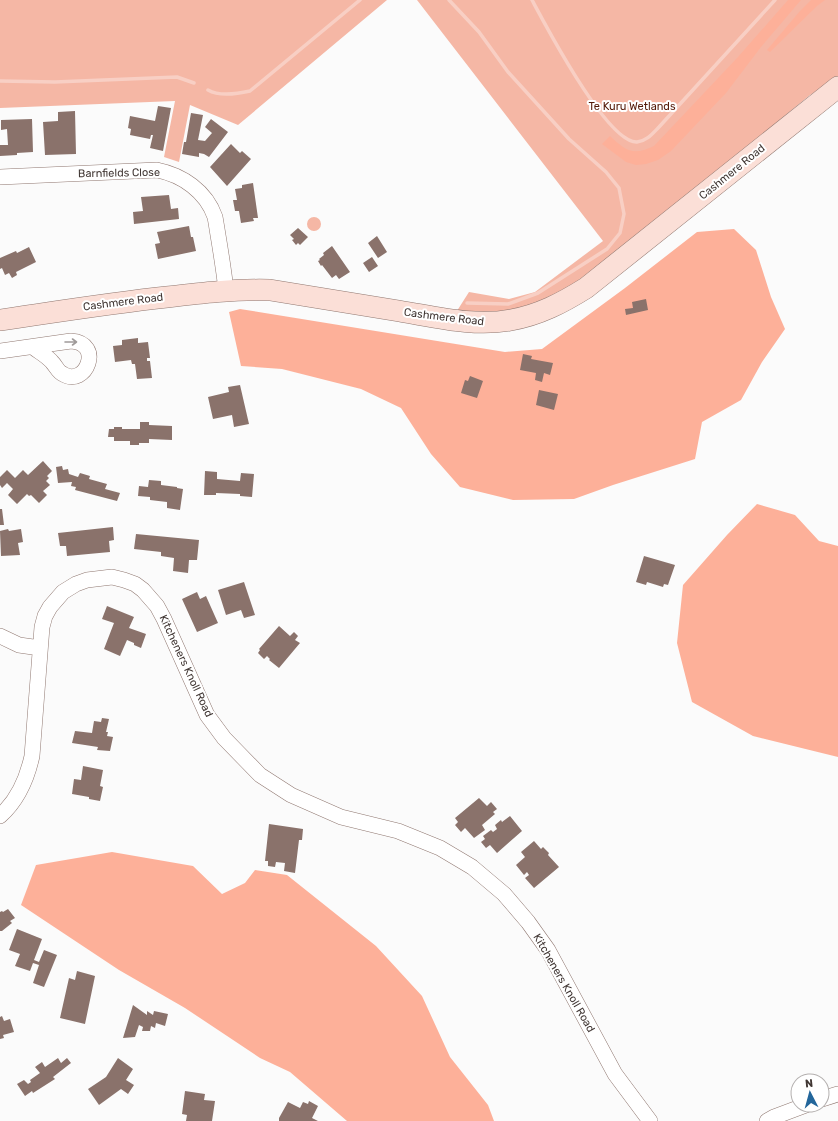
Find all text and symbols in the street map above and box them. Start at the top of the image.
park label: Te Kuru Wetlands [588,100,676,113]
street label: Cashmere Road [697,142,767,202]
street label: Barnfields Close [78,166,160,180]
street label: Cashmere Road [82,291,164,313]
street label: Cashmere Road [403,306,485,328]
one-way arrow [64,338,77,346]
street label: Kitcheners Knoll Road [157,613,215,719]
street label: Kitcheners Knoll Road [530,931,598,1035]
north arrow [790,1073,830,1113]
text: N [804,1077,814,1090]

